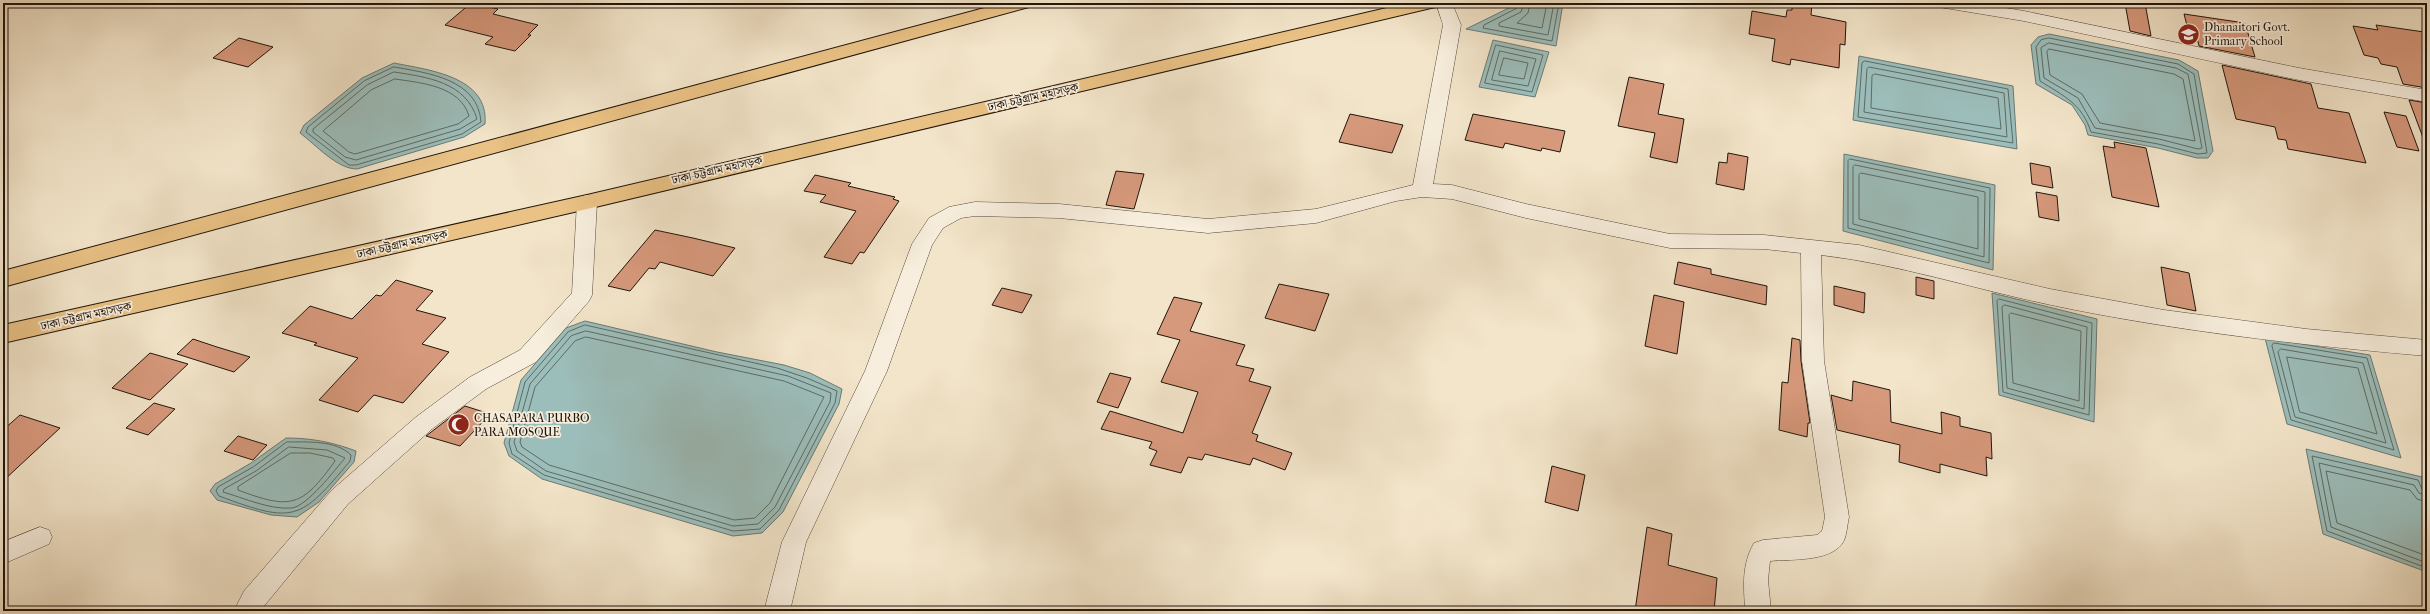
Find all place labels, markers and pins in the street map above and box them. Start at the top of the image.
place label: Dhanaitori Govt. Primary School [2204,20,2290,48]
school or university icon: Dhanaitori Govt. Primary School [2175,21,2201,47]
place label: CHASAPARA PURBO PARA MOSQUE [474,411,590,439]
mosque icon: CHASAPARA PURBO PARA MOSQUE [445,412,471,438]

